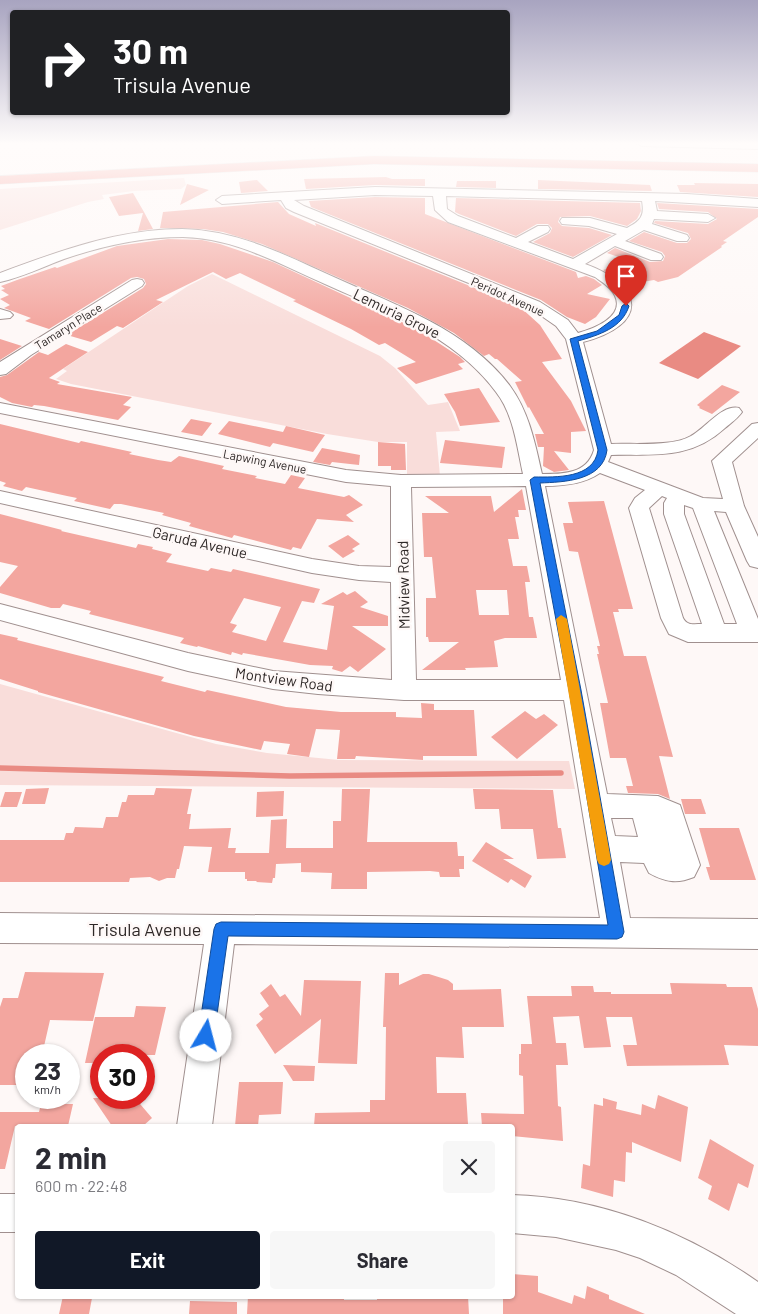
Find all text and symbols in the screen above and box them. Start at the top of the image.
text: 30 m [113,29,188,71]
icon: right [30,30,95,95]
text: Trisula Avenue [113,71,251,97]
pin [605,255,647,306]
icon: arrive [612,262,640,290]
street label: Peridot Avenue [469,274,547,318]
street label: Lemuria Grove [351,284,443,342]
street label: Tamaryn Place [32,300,104,352]
street label: Lapwing Avenue [222,446,308,476]
street label: Garuda Avenue [151,522,249,562]
street label: Midview Road [393,541,413,629]
street label: Montview Road [234,663,334,695]
street label: Trisula Avenue [89,918,201,940]
position arrow [179,1009,231,1061]
speed limit sign: 30 [90,1044,155,1109]
text: 23 [34,1055,61,1085]
text: km/h [34,1082,61,1096]
text: 2 min [35,1139,107,1175]
button: close [443,1141,495,1193]
text: 600 m · 22:48 [35,1176,127,1195]
button: Exit [35,1231,260,1289]
button: Share [270,1231,495,1289]

